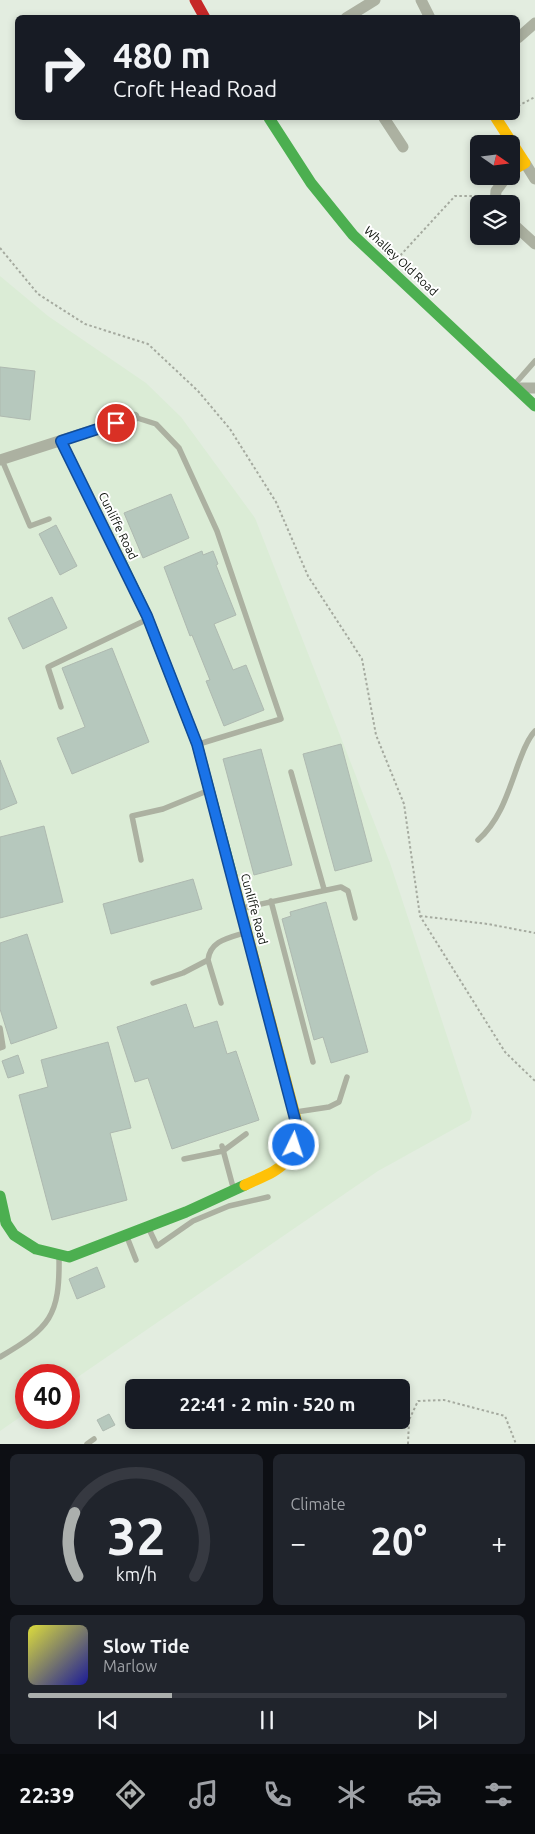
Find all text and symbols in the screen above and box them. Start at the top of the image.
icon: right [30,35,95,100]
text: 480 m [113,35,211,75]
text: Croft Head Road [113,76,277,101]
north arrow [470,135,520,185]
map controls [470,135,520,245]
button: layers [470,195,520,245]
street label: Whalley Old Road [362,223,441,298]
pin [95,402,137,444]
icon: arrive [102,409,130,437]
street label: Cunliffe Road [97,490,140,562]
street label: Cunliffe Road [239,872,270,946]
position arrow [267,1118,319,1170]
speed limit sign: 40 [15,1364,80,1429]
text: 22:41 · 2 min · 520 m [180,1393,355,1415]
text: Climate [291,1495,346,1513]
text: 32 [107,1507,166,1565]
text: 20° [371,1520,427,1562]
text: − [291,1527,306,1558]
text: + [491,1527,507,1558]
text: km/h [116,1564,157,1584]
text: Slow Tide [103,1635,190,1657]
text: Marlow [103,1657,157,1675]
icon: previous [94,1706,122,1734]
icon: pause [253,1706,281,1734]
icon: next [413,1706,441,1734]
icon: directions [113,1777,148,1812]
icon: music [186,1777,221,1812]
icon: phone [260,1777,295,1812]
icon: climate [334,1777,369,1812]
icon: car [407,1777,442,1812]
icon: filters [481,1777,516,1812]
text: 22:39 [19,1782,74,1807]

